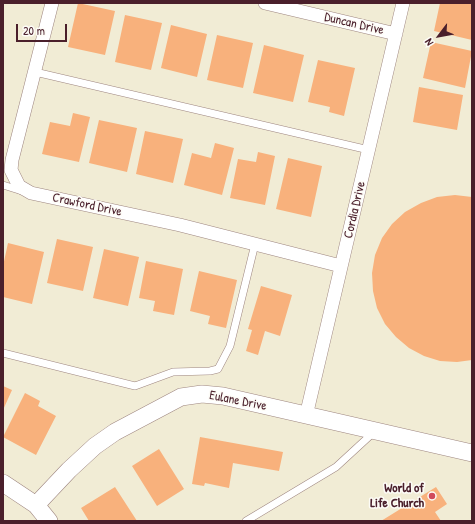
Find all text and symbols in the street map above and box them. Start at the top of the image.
street label: Duncan Drive [323,10,385,38]
scale bar [18,16,69,42]
north arrow [419,16,459,56]
text: 20 m [23,22,45,39]
text: N [421,36,436,49]
street label: Cordia Drive [341,180,369,240]
street label: Crawford Drive [51,190,123,220]
street label: Eulane Drive [208,388,268,414]
place label: World of Life Church [370,481,424,512]
marker: World of Life Church [427,491,437,501]

